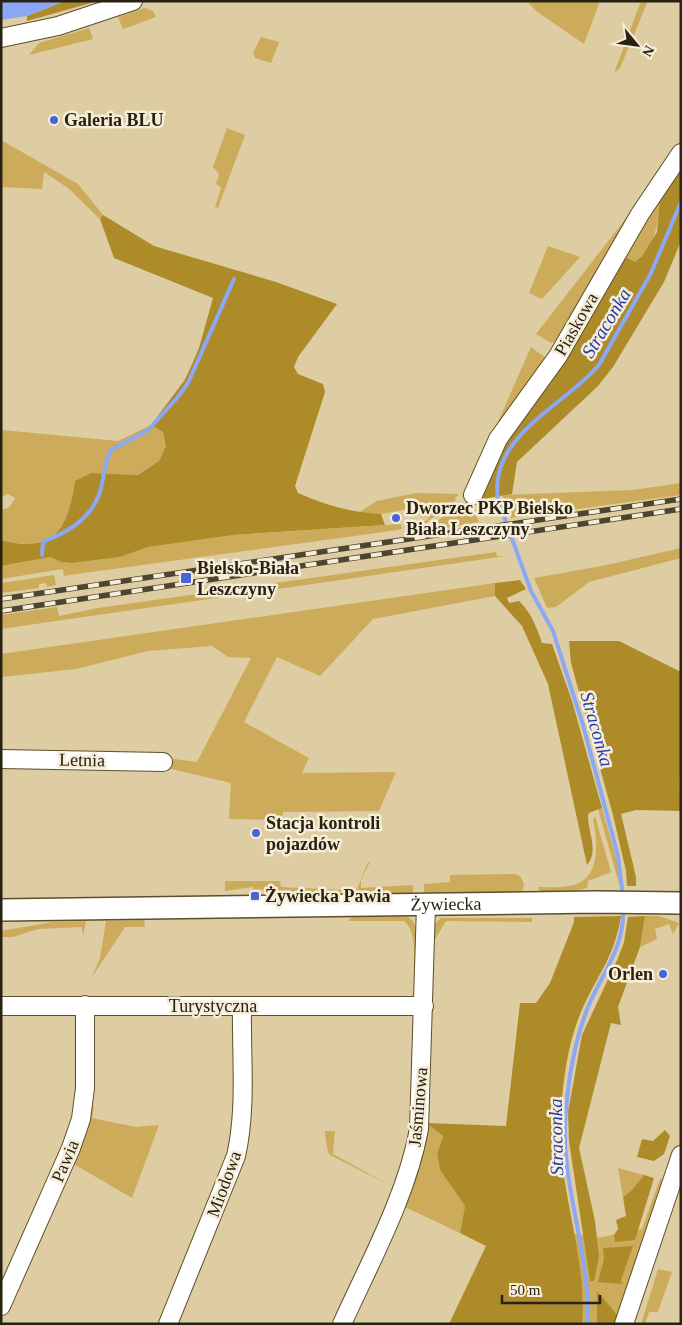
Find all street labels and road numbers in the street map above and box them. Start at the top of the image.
street label: Piaskowa [550,289,602,359]
street label: Letnia [59,750,105,770]
street label: Żywiecka [410,894,482,915]
street label: Turystyczna [169,996,257,1016]
street label: Jaśminowa [405,1066,431,1148]
street label: Pawia [47,1137,83,1185]
street label: Miodowa [203,1148,245,1220]

